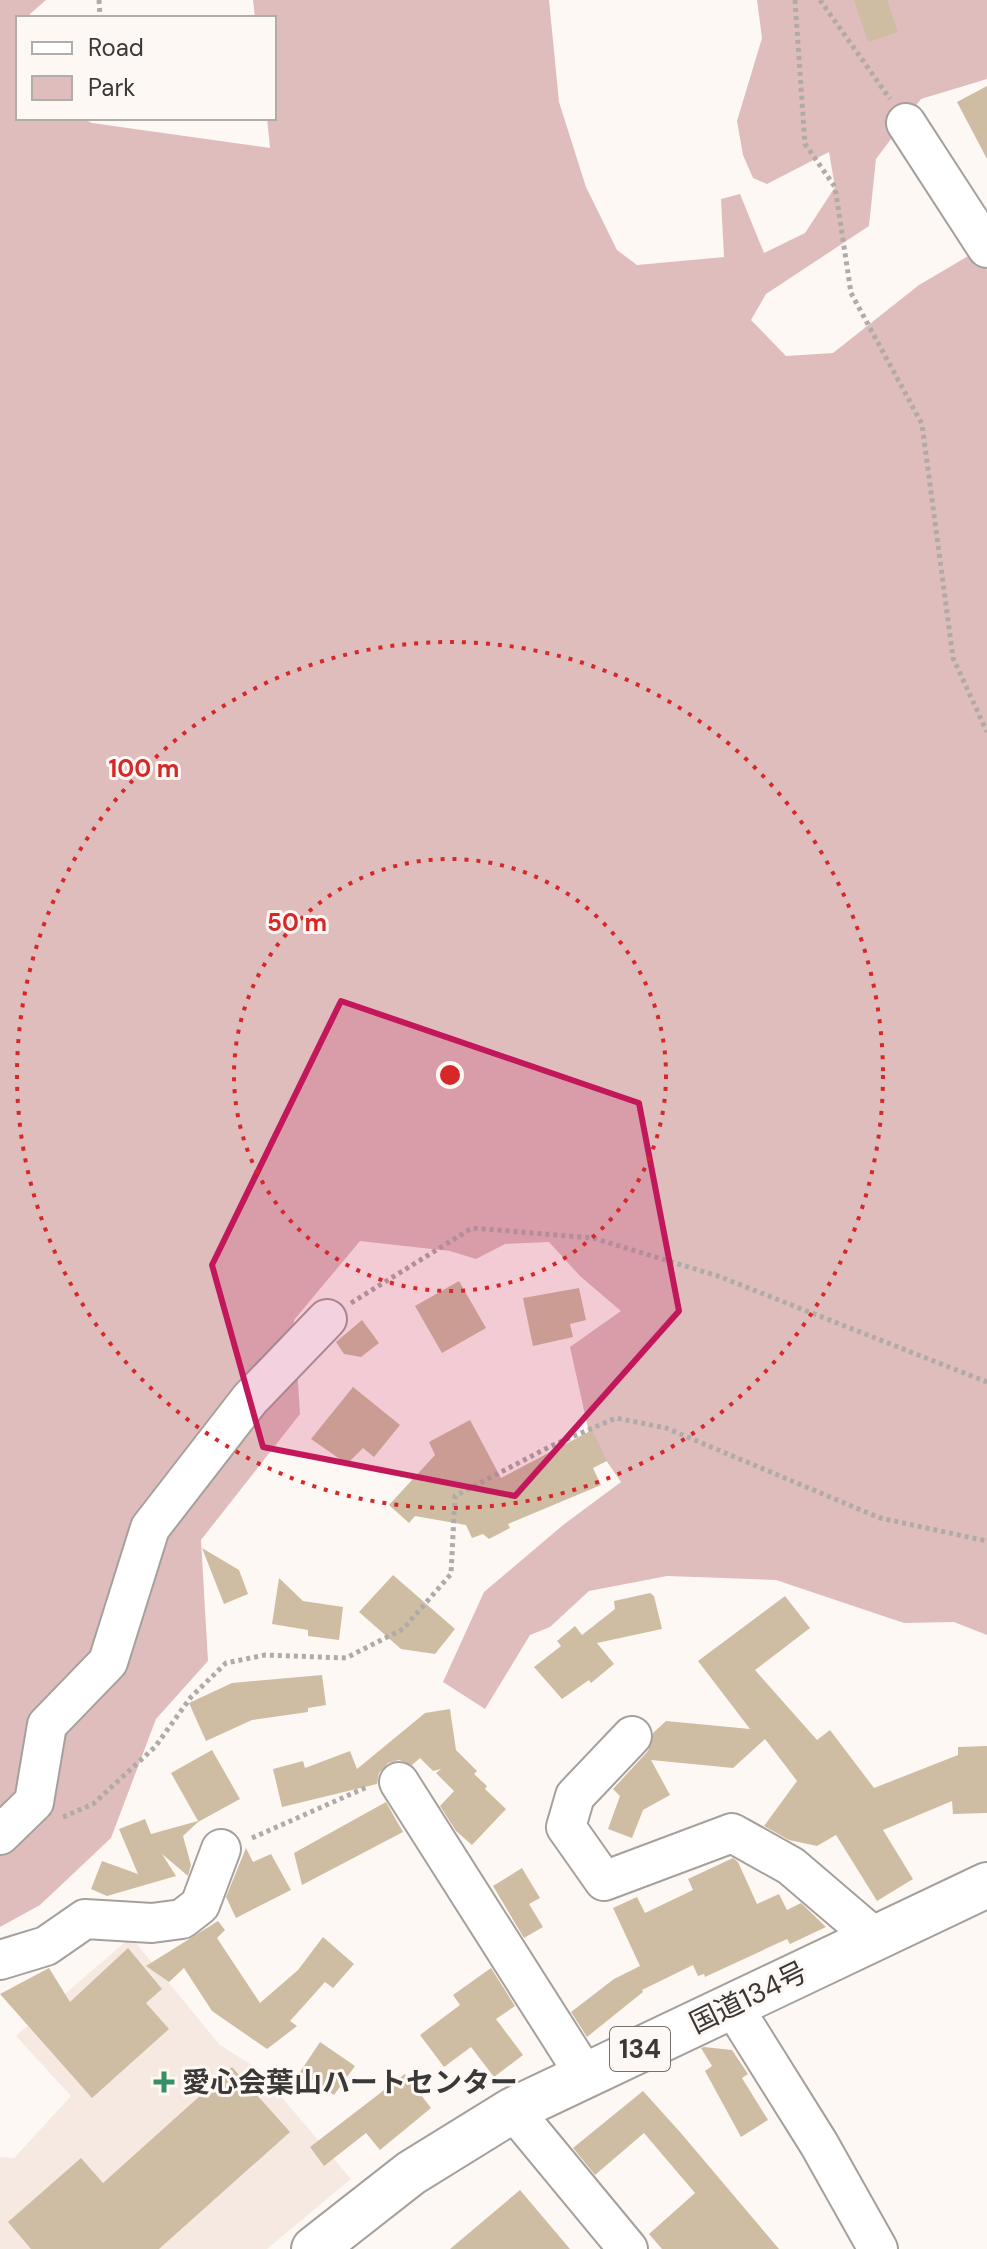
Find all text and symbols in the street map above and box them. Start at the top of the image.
legend [16,16,276,120]
text: Road [88,32,144,63]
text: Park [88,72,135,103]
text: 100 m [109,753,179,784]
text: 50 m [267,907,327,938]
centre of rings [436,1061,464,1089]
street label: 国道134号 [683,1953,813,2042]
road number: 134 [610,2027,670,2071]
place label: 愛心会葉山ハートセンター [182,2064,518,2101]
marker: 愛心会葉山ハートセンター [153,2071,175,2093]

